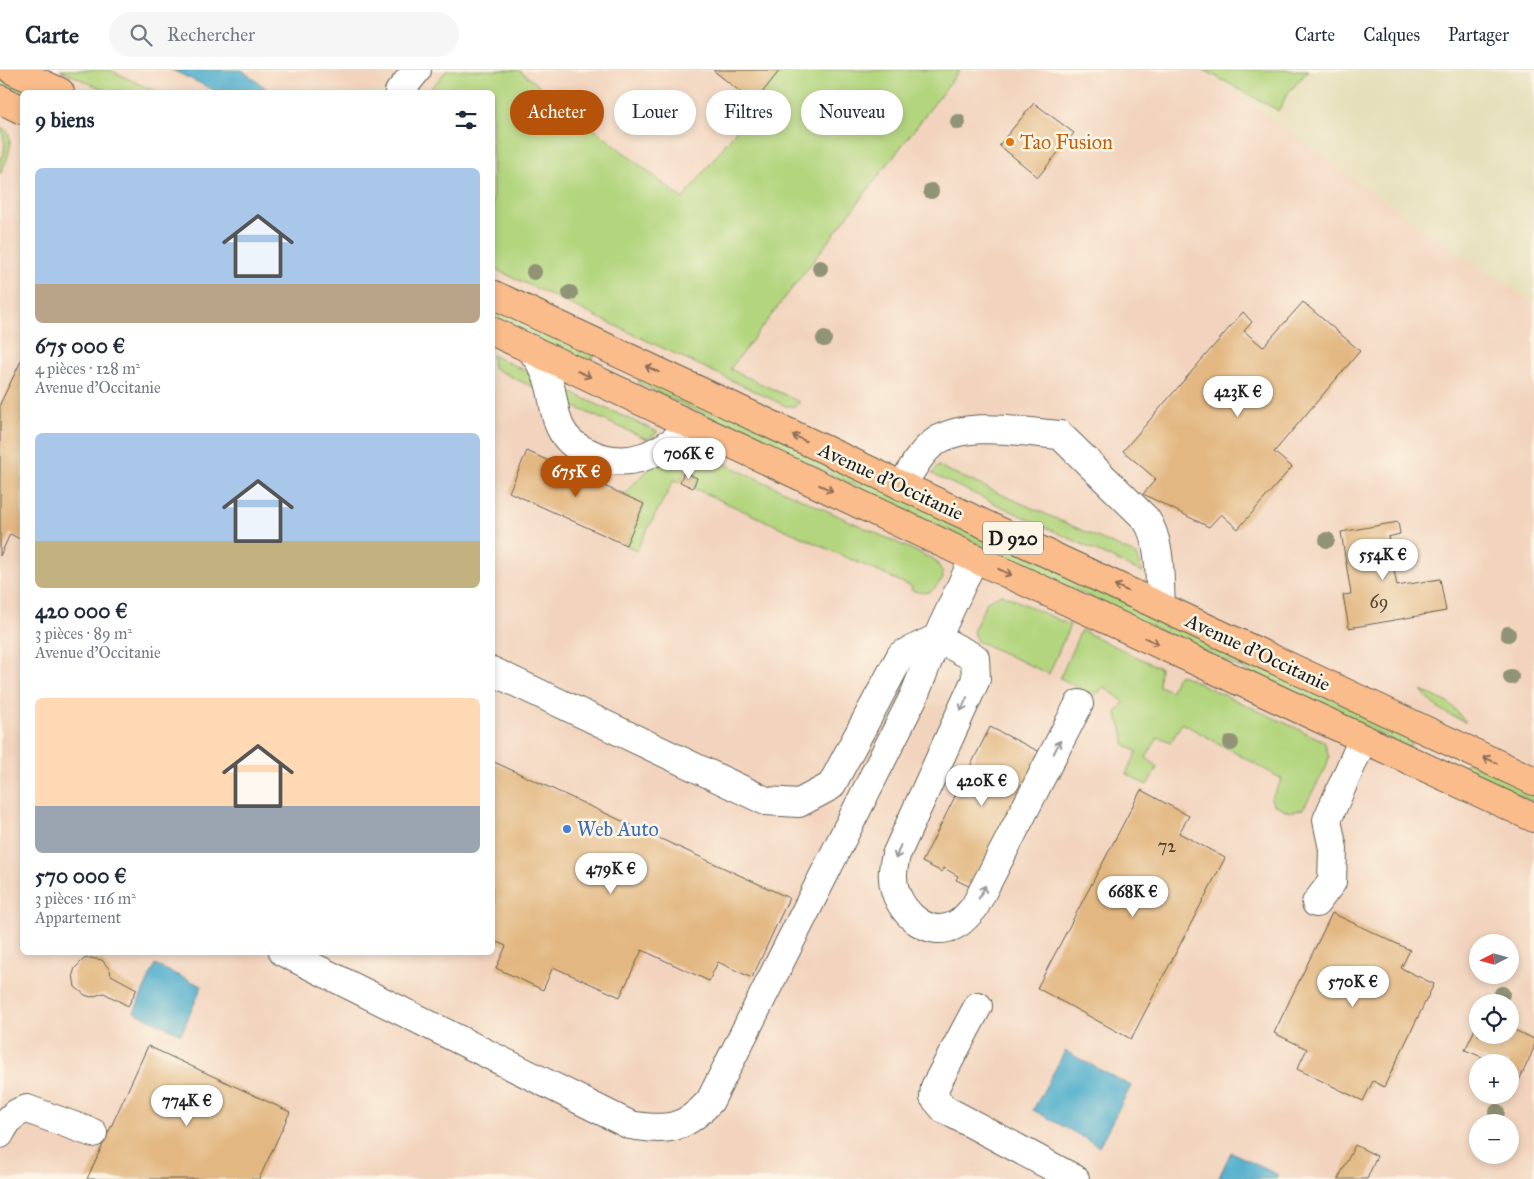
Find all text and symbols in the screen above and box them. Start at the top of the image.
search box [109,12,459,57]
text: Carte [25,20,79,50]
icon: search [127,21,155,49]
text: Rechercher [167,23,255,46]
text: Carte [1295,24,1335,46]
text: Calques [1363,24,1420,46]
text: Partager [1448,24,1509,46]
chip: Acheter [510,90,604,135]
chip: Louer [614,90,696,135]
chip: Filtres [706,90,791,135]
chip: Nouveau [801,90,903,135]
icon: filters [452,106,480,134]
text: 9 biens [35,107,94,133]
place label: Tao Fusion [1020,130,1113,154]
marker: Tao Fusion [1004,136,1016,148]
icon: home [213,201,303,291]
text: 675 000 € [35,333,125,359]
text: 4 pièces · 128 m² [35,359,140,378]
one-way arrow [645,364,660,373]
one-way arrow [576,370,591,380]
pin: 423K € [1197,376,1279,418]
text: Avenue d'Occitanie [35,378,161,397]
text: 423K € [1214,382,1262,401]
one-way arrow [792,432,807,442]
street label: Avenue d'Occitanie [814,437,967,525]
pin: 706K € [648,438,730,480]
text: 706K € [664,444,714,463]
pin: 675K € [535,456,617,498]
text: 675K € [552,462,600,481]
icon: home [213,466,303,556]
one-way arrow [818,484,833,494]
road number: D 920 [983,522,1043,554]
pin: 554K € [1342,538,1424,581]
text: 554K € [1359,545,1407,564]
one-way arrow [997,568,1012,578]
one-way arrow [1114,583,1129,592]
house number: 69 [1370,591,1388,613]
text: 420 000 € [35,598,128,624]
street label: Avenue d'Occitanie [1181,608,1334,696]
text: 3 pièces · 89 m² [35,624,132,643]
one-way arrow [1144,636,1159,646]
text: Avenue d'Occitanie [35,643,161,662]
one-way arrow [959,696,969,711]
icon: home [213,731,303,821]
one-way arrow [1052,740,1062,755]
one-way arrow [1483,755,1498,765]
pin: 420K € [941,764,1023,807]
text: 420K € [957,771,1007,790]
place label: Web Auto [577,817,659,841]
marker: Web Auto [561,823,573,835]
house number: 72 [1158,835,1176,857]
one-way arrow [893,844,902,859]
pin: 479K € [570,852,652,895]
text: 479K € [586,859,636,878]
text: 570 000 € [35,863,127,889]
pin: 668K € [1092,876,1174,918]
text: 668K € [1108,882,1158,901]
one-way arrow [978,885,987,900]
text: 3 pièces · 116 m² [35,889,136,908]
text: Appartement [35,908,121,927]
north arrow [1469,934,1519,984]
map controls [1469,934,1519,1164]
pin: 570K € [1312,966,1394,1008]
text: 570K € [1328,972,1378,991]
button: locate [1469,994,1519,1044]
button: + [1469,1054,1519,1104]
pin: 774K € [146,1084,228,1127]
text: 774K € [162,1091,212,1110]
button: − [1469,1114,1519,1164]

